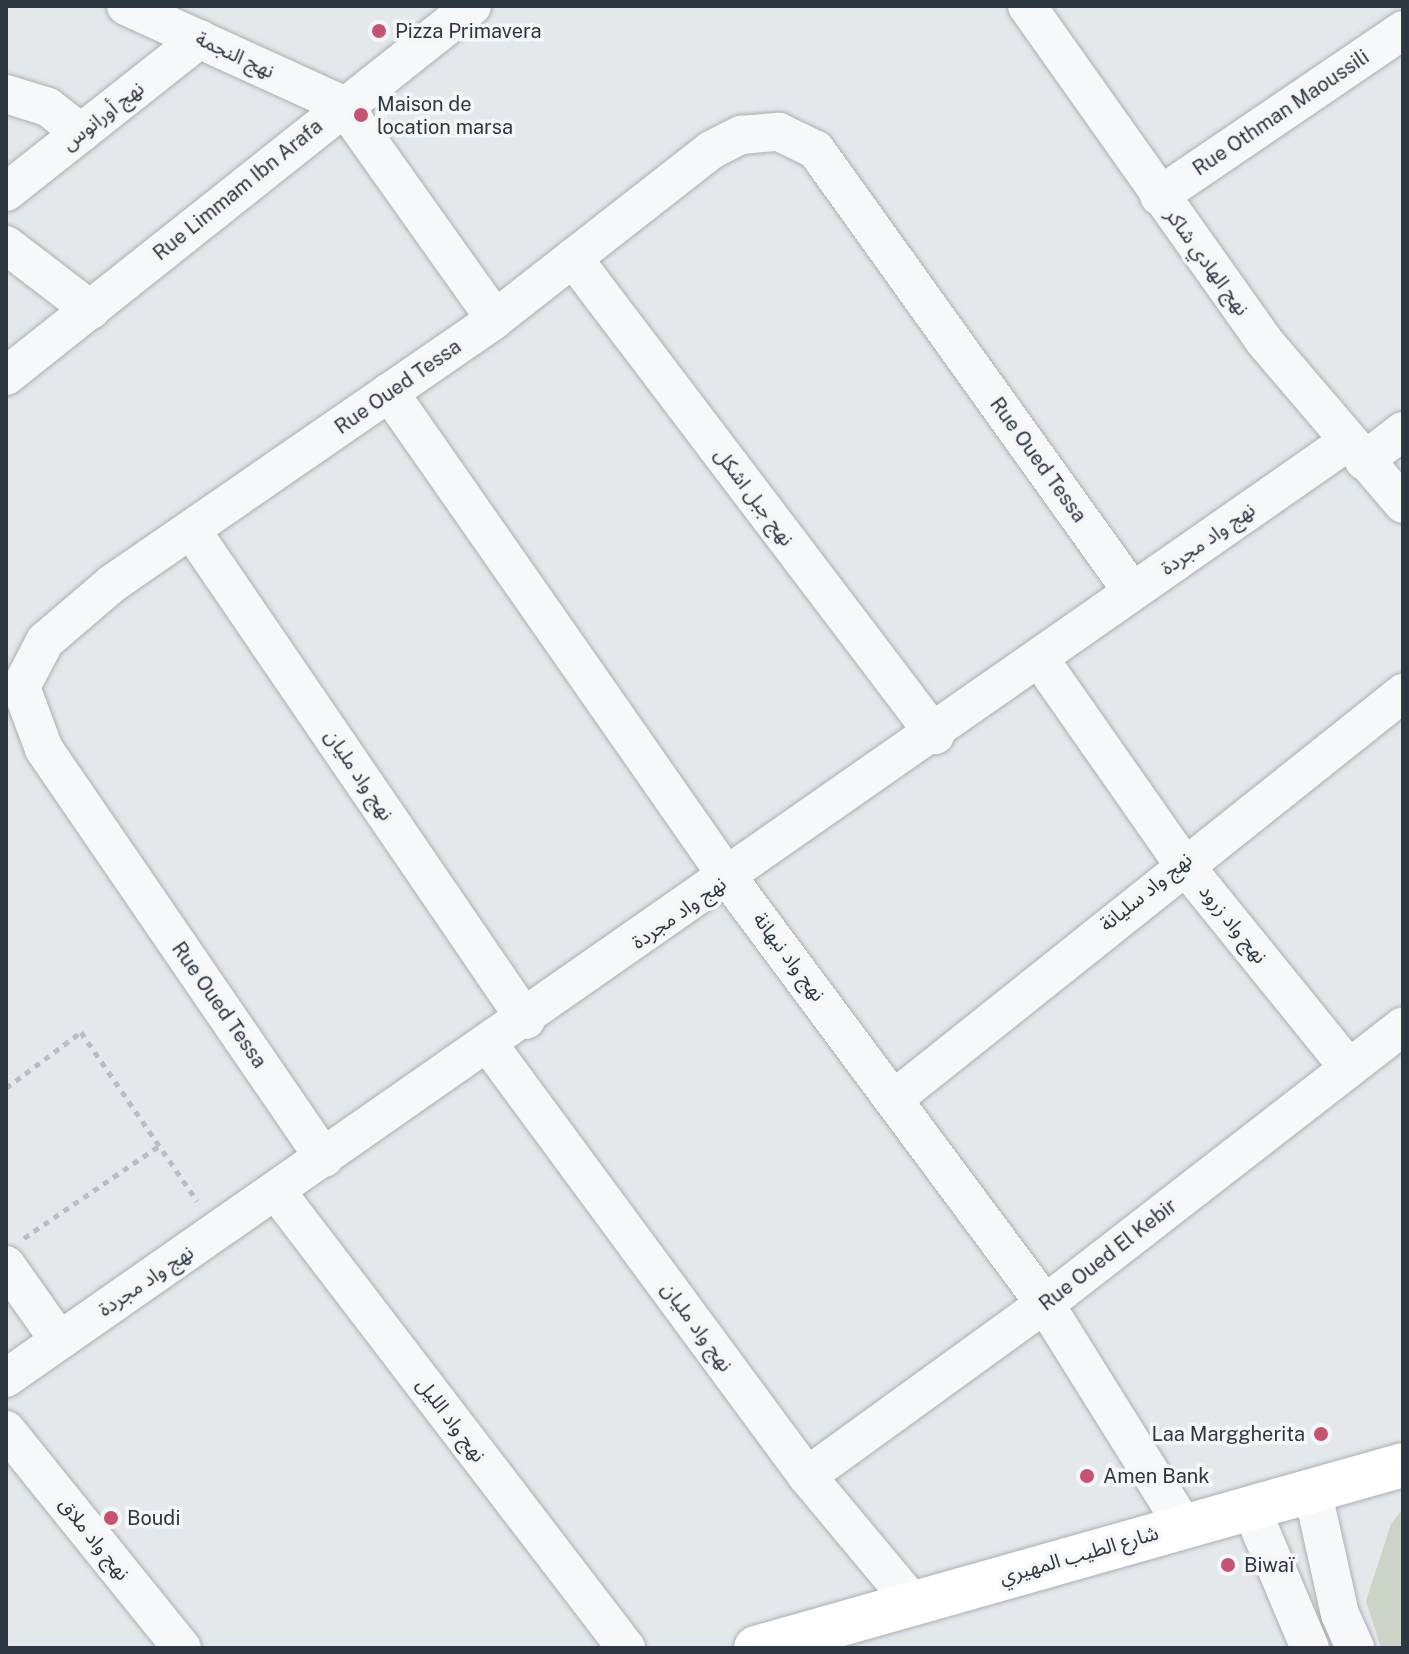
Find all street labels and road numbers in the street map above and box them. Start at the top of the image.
street label: نهج النجمة [192,26,278,84]
street label: Rue Othman Maoussili [1188,45,1374,181]
street label: نهج أورانوس [57,76,149,156]
street label: Rue Limmam Ibn Arafa [148,114,328,266]
street label: نهج الهادي شاكر [1160,204,1254,320]
street label: Rue Oued Tessa [330,335,466,439]
street label: Rue Oued Tessa [985,393,1091,527]
street label: نهج جبل اشكل [709,443,799,551]
street label: نهج واد مجردة [1156,498,1260,580]
street label: نهج واد مليان [320,725,398,825]
street label: نهج واد سليانة [1095,848,1197,936]
street label: نهج واد مجردة [627,872,731,954]
street label: نهج واد زرود [1194,880,1272,968]
street label: نهج واد نبهانة [748,908,830,1006]
street label: Rue Oued Tessa [167,937,271,1073]
street label: Rue Oued El Kebir [1034,1194,1182,1316]
street label: نهج واد مجردة [94,1240,198,1322]
street label: نهج واد مليان [656,1277,738,1377]
street label: نهج واد الليل [411,1373,491,1467]
street label: نهج واد ملاق [53,1493,135,1585]
street label: شارع الطيب المهيري [997,1521,1161,1589]

